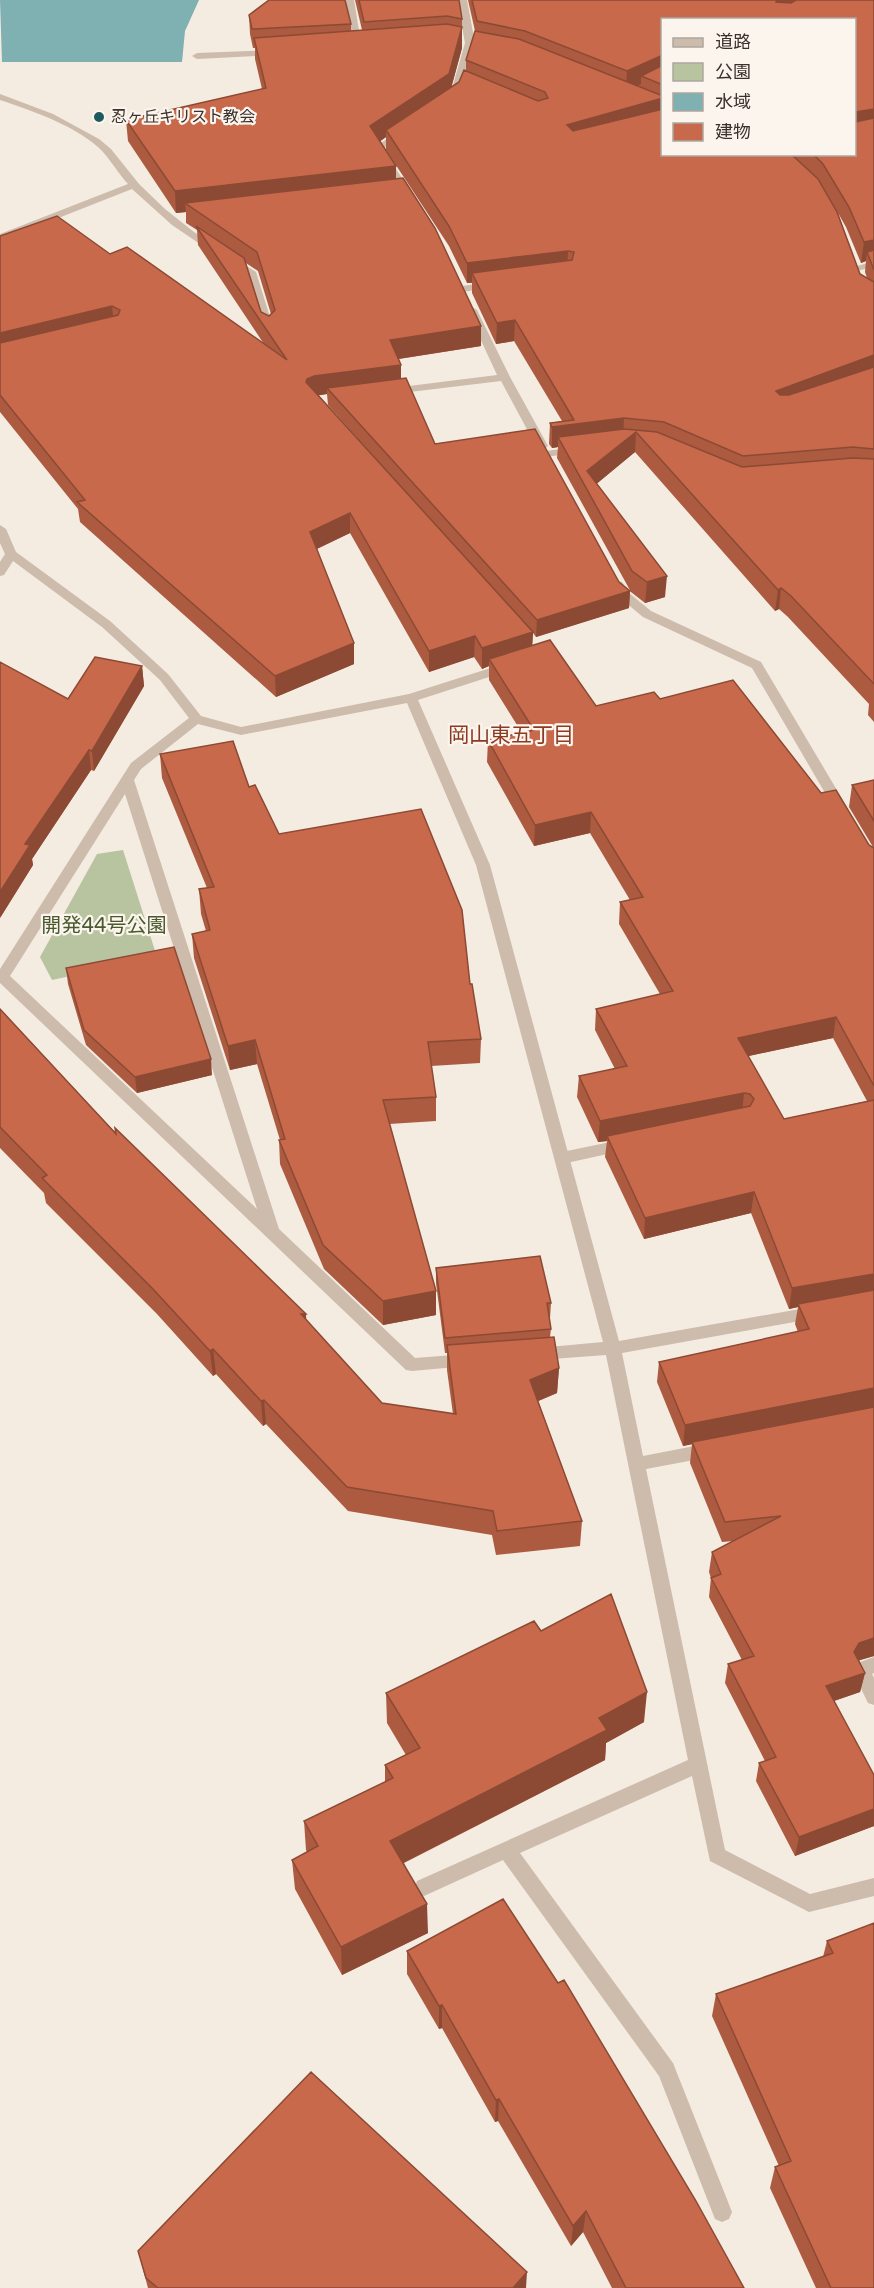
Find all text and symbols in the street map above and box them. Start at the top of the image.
legend [661,18,856,156]
text: 道路 [715,31,751,53]
text: 公園 [715,61,751,83]
text: 水域 [715,91,751,113]
place label: 忍ヶ丘キリスト教会 [111,107,255,127]
marker: 忍ヶ丘キリスト教会 [92,110,106,124]
text: 建物 [715,121,751,143]
district label: 岡山東五丁目 [448,723,574,748]
park label: 開発44号公園 [41,914,167,938]

